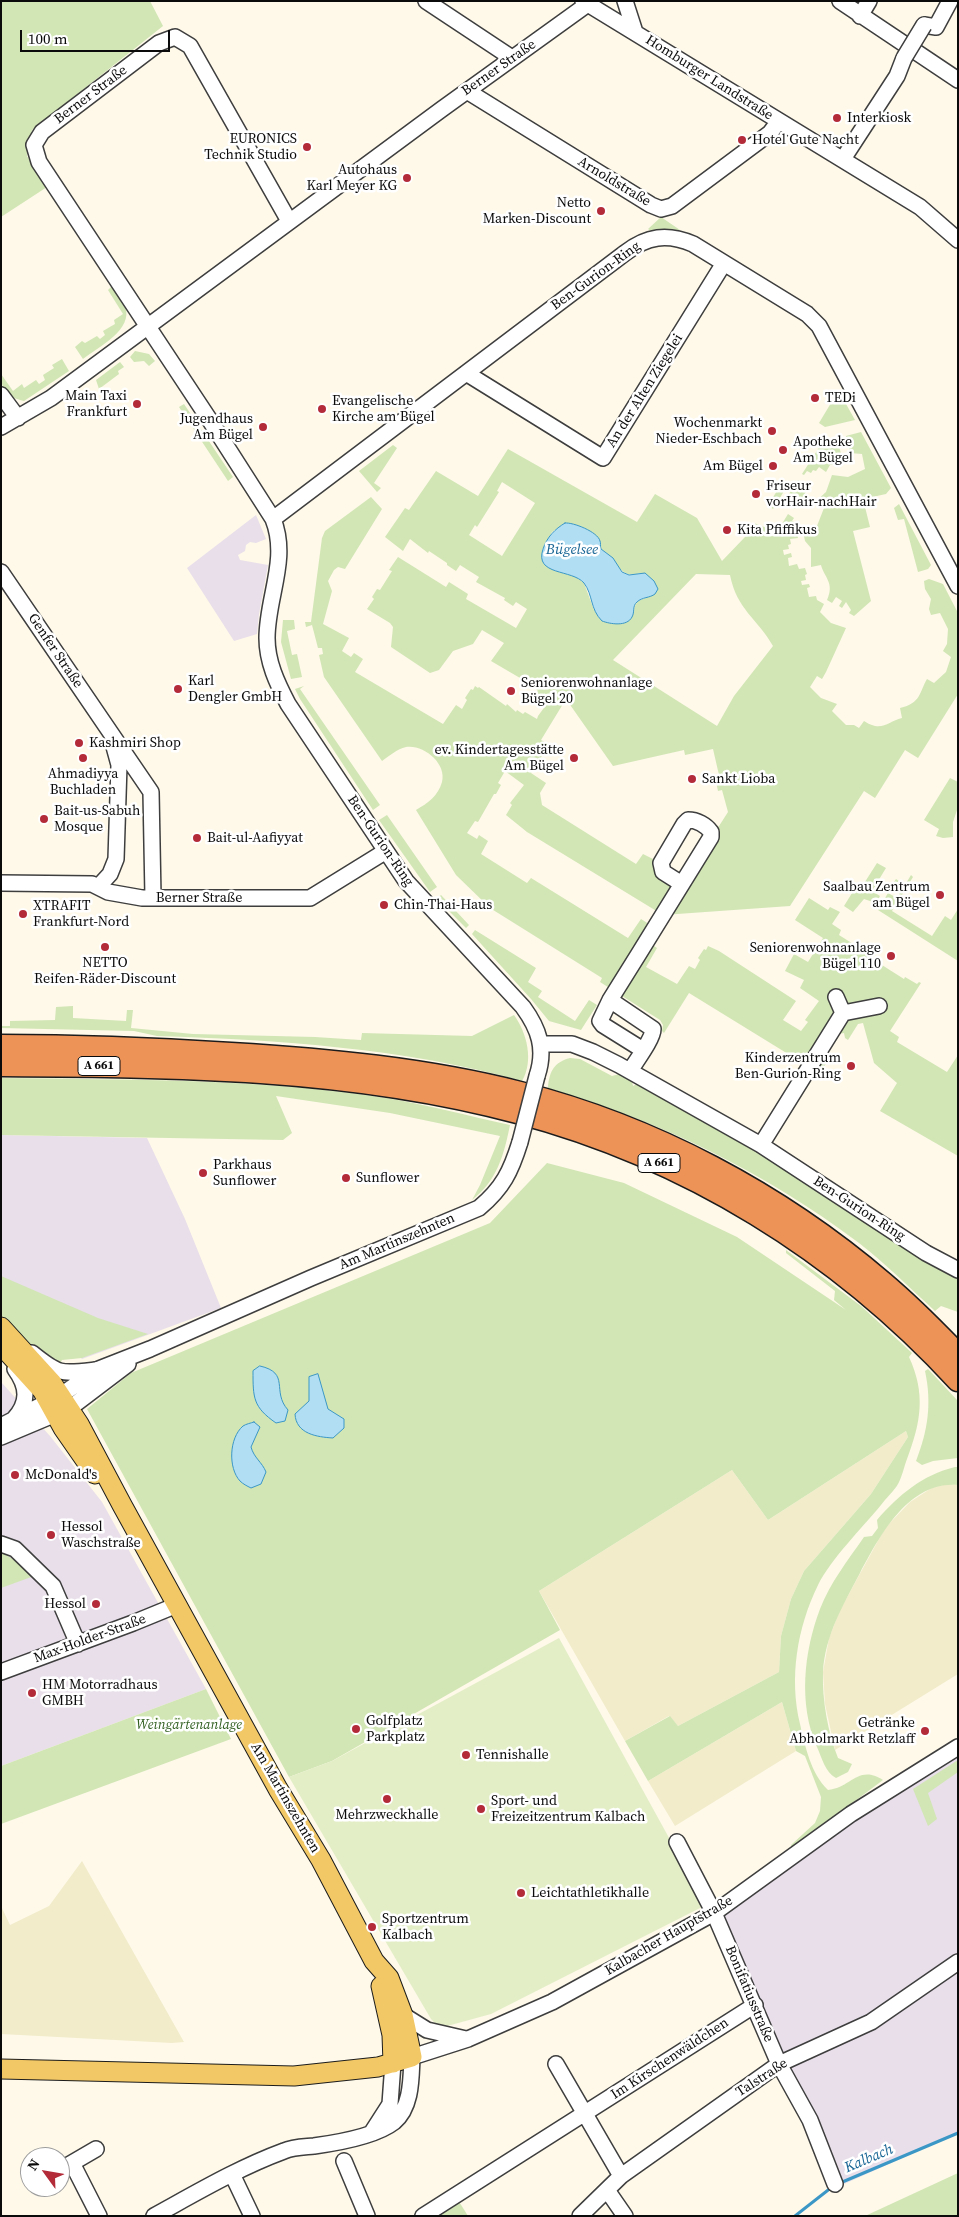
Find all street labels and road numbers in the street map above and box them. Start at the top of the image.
street label: Homburger Landstraße [642,32,776,124]
street label: Berner Straße [459,36,539,100]
street label: Berner Straße [51,62,131,128]
street label: Arnoldstraße [574,154,654,210]
street label: Ben-Gurion-Ring [548,238,644,314]
street label: An der Alten Ziegelei [603,331,687,451]
street label: Genfer Straße [24,611,86,691]
street label: Ben-Gurion-Ring [343,792,417,890]
street label: Berner Straße [156,890,242,906]
road number: A 661 [78,1056,120,1076]
road number: A 661 [638,1154,680,1172]
street label: Ben-Gurion-Ring [810,1173,908,1245]
street label: Am Martinszehnten [336,1210,458,1274]
street label: Max-Holder-Straße [32,1611,148,1667]
street label: Am Martinszehnten [247,1740,323,1856]
street label: Kalbacher Hauptstraße [602,1893,736,1979]
street label: Bonifatiusstraße [721,1943,777,2045]
street label: Im Kirschenwäldchen [608,2015,732,2103]
street label: Talstraße [733,2055,791,2101]

